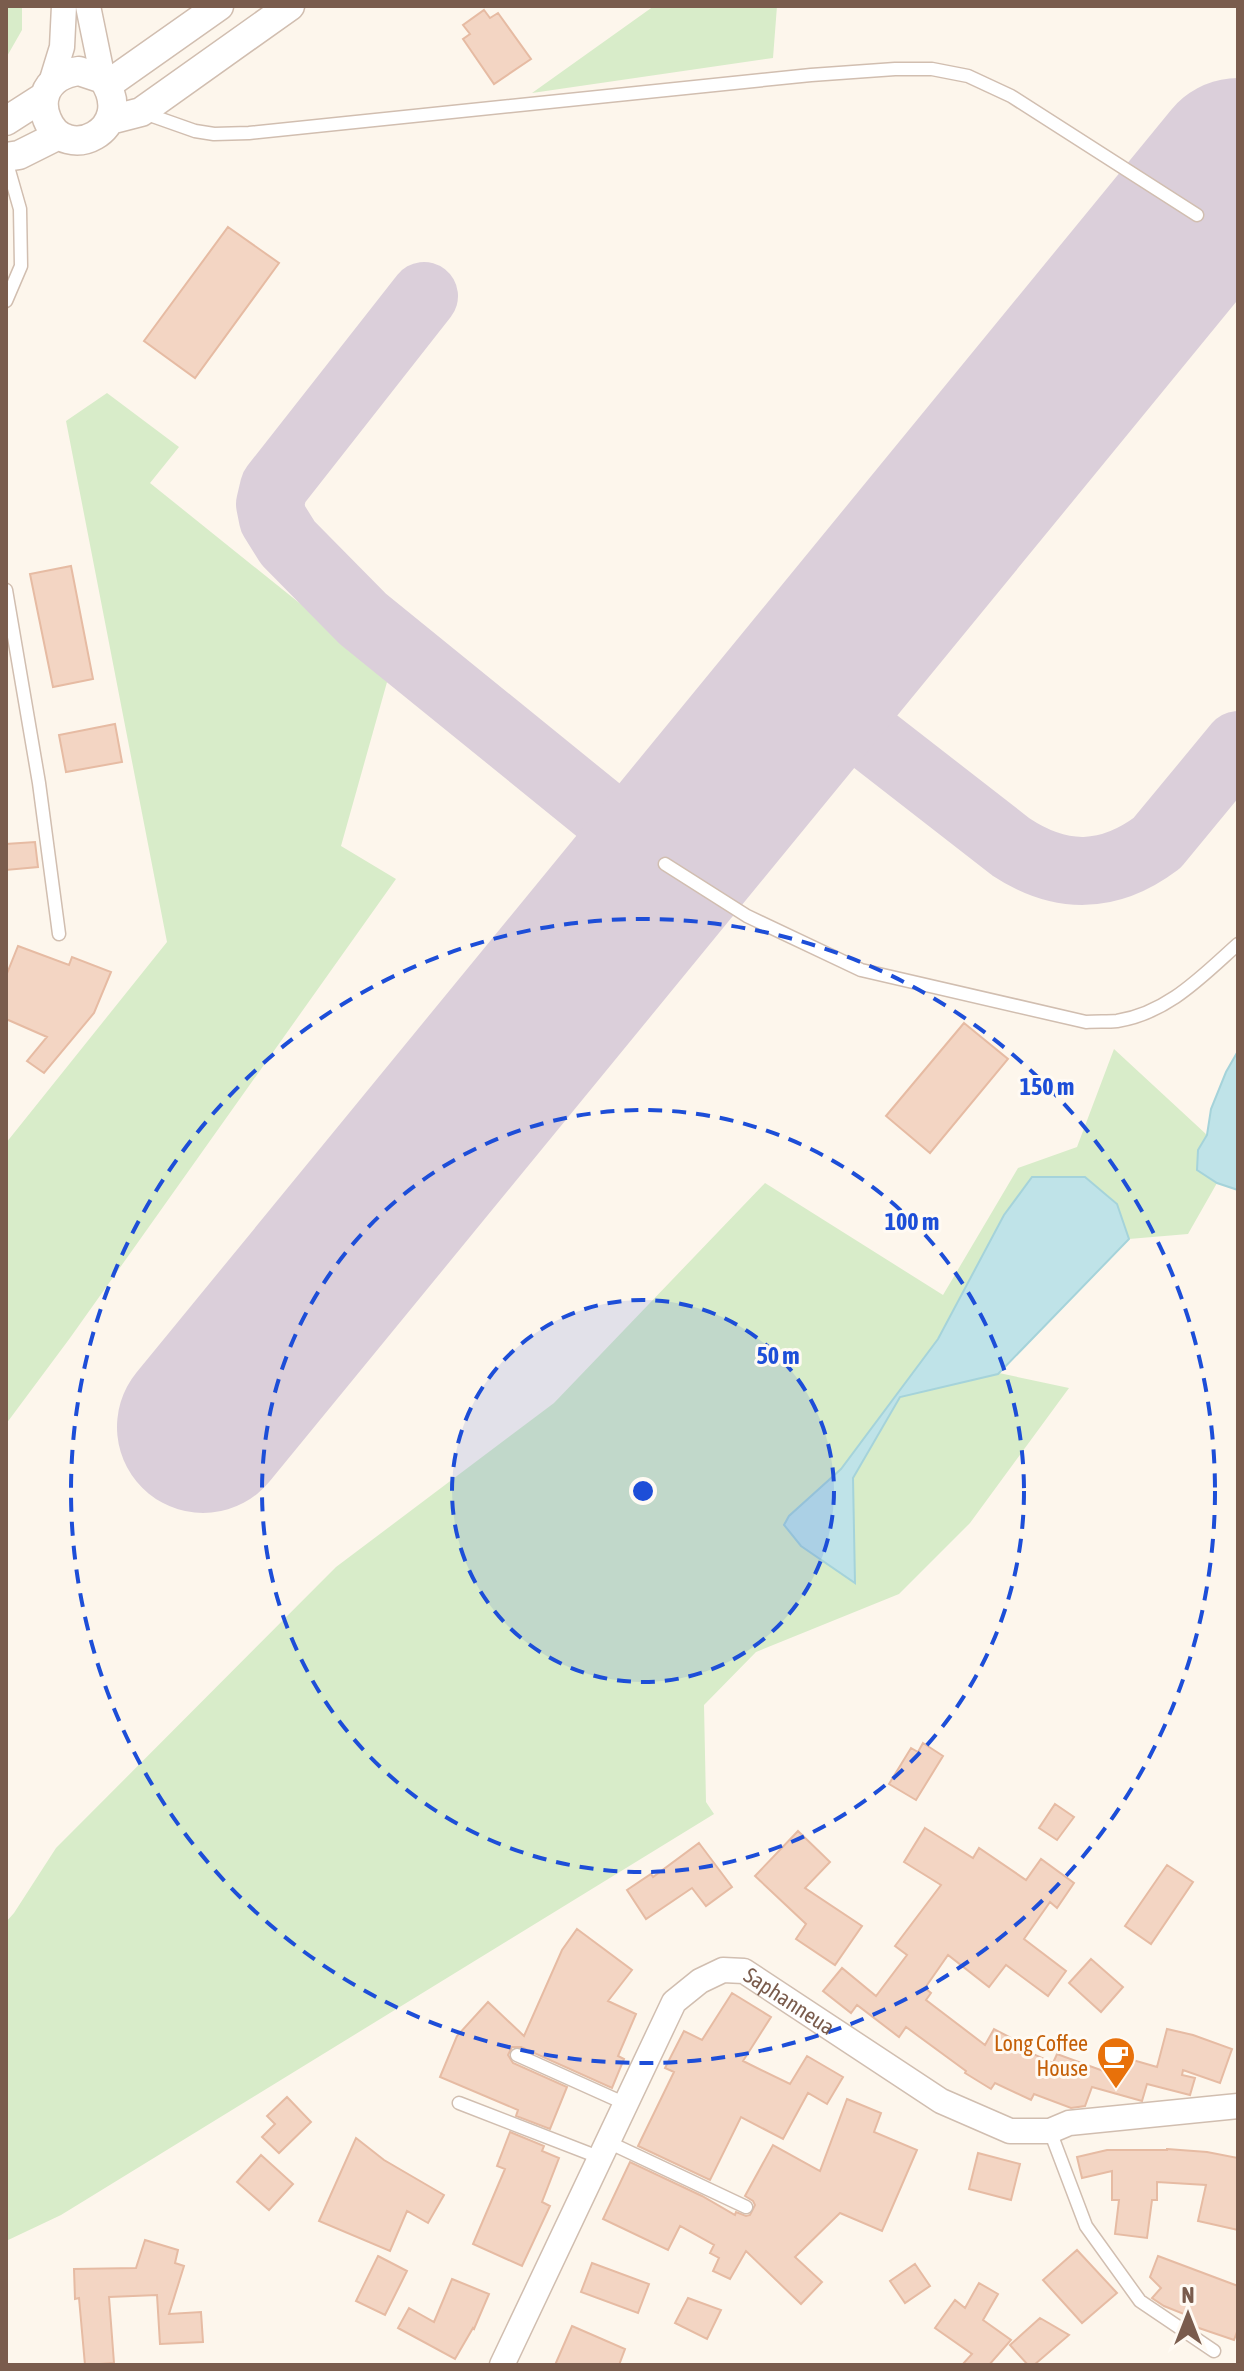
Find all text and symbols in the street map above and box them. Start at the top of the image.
text: 150 m [1020,1073,1074,1100]
text: 100 m [885,1208,939,1235]
text: 50 m [756,1342,800,1369]
centre of rings [629,1477,657,1505]
street label: Saphanneua [739,1962,840,2040]
place label: Long Coffee House [994,2030,1088,2081]
cafe icon: Long Coffee House [1095,2035,1137,2090]
north arrow [1148,2275,1228,2355]
text: N [1182,2282,1194,2308]

